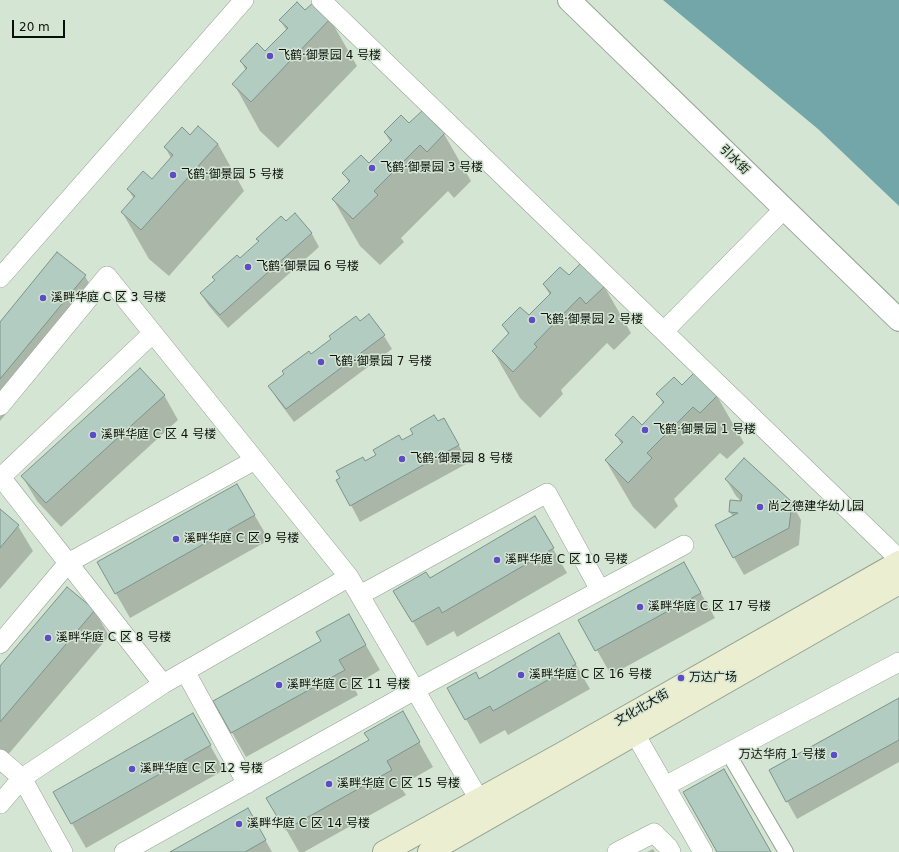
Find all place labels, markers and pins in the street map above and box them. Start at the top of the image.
place label: 飞鹤·御景园 4 号楼 [278,49,381,63]
marker: 飞鹤·御景园 4 号楼 [265,51,275,61]
place label: 飞鹤·御景园 3 号楼 [380,161,483,175]
marker: 飞鹤·御景园 3 号楼 [367,163,377,173]
place label: 飞鹤·御景园 5 号楼 [181,168,284,182]
marker: 飞鹤·御景园 5 号楼 [168,170,178,180]
place label: 飞鹤·御景园 6 号楼 [256,260,359,274]
marker: 飞鹤·御景园 6 号楼 [243,262,253,272]
place label: 溪畔华庭 C 区 3 号楼 [51,291,166,305]
marker: 溪畔华庭 C 区 3 号楼 [38,293,48,303]
place label: 飞鹤·御景园 2 号楼 [540,313,643,327]
marker: 飞鹤·御景园 2 号楼 [527,315,537,325]
place label: 飞鹤·御景园 7 号楼 [329,355,432,369]
marker: 飞鹤·御景园 7 号楼 [316,357,326,367]
place label: 飞鹤·御景园 1 号楼 [653,423,756,437]
marker: 飞鹤·御景园 1 号楼 [640,425,650,435]
place label: 溪畔华庭 C 区 4 号楼 [101,428,216,442]
marker: 溪畔华庭 C 区 4 号楼 [88,430,98,440]
place label: 飞鹤·御景园 8 号楼 [410,452,513,466]
marker: 飞鹤·御景园 8 号楼 [397,454,407,464]
place label: 尚之德建华幼儿园 [768,500,864,514]
marker: 尚之德建华幼儿园 [755,502,765,512]
place label: 溪畔华庭 C 区 9 号楼 [184,532,299,546]
marker: 溪畔华庭 C 区 9 号楼 [171,534,181,544]
place label: 溪畔华庭 C 区 10 号楼 [505,553,628,567]
marker: 溪畔华庭 C 区 10 号楼 [492,555,502,565]
place label: 溪畔华庭 C 区 17 号楼 [648,600,771,614]
marker: 溪畔华庭 C 区 17 号楼 [635,602,645,612]
place label: 溪畔华庭 C 区 8 号楼 [56,631,171,645]
marker: 溪畔华庭 C 区 8 号楼 [43,633,53,643]
place label: 溪畔华庭 C 区 16 号楼 [529,668,652,682]
marker: 溪畔华庭 C 区 16 号楼 [516,670,526,680]
place label: 万达广场 [689,671,737,685]
marker: 万达广场 [676,673,686,683]
place label: 溪畔华庭 C 区 11 号楼 [287,678,410,692]
marker: 溪畔华庭 C 区 11 号楼 [274,680,284,690]
place label: 万达华府 1 号楼 [739,748,826,762]
marker: 万达华府 1 号楼 [829,750,839,760]
place label: 溪畔华庭 C 区 12 号楼 [140,762,263,776]
marker: 溪畔华庭 C 区 12 号楼 [127,764,137,774]
place label: 溪畔华庭 C 区 15 号楼 [337,777,460,791]
marker: 溪畔华庭 C 区 15 号楼 [324,779,334,789]
place label: 溪畔华庭 C 区 14 号楼 [247,817,370,831]
marker: 溪畔华庭 C 区 14 号楼 [234,819,244,829]

